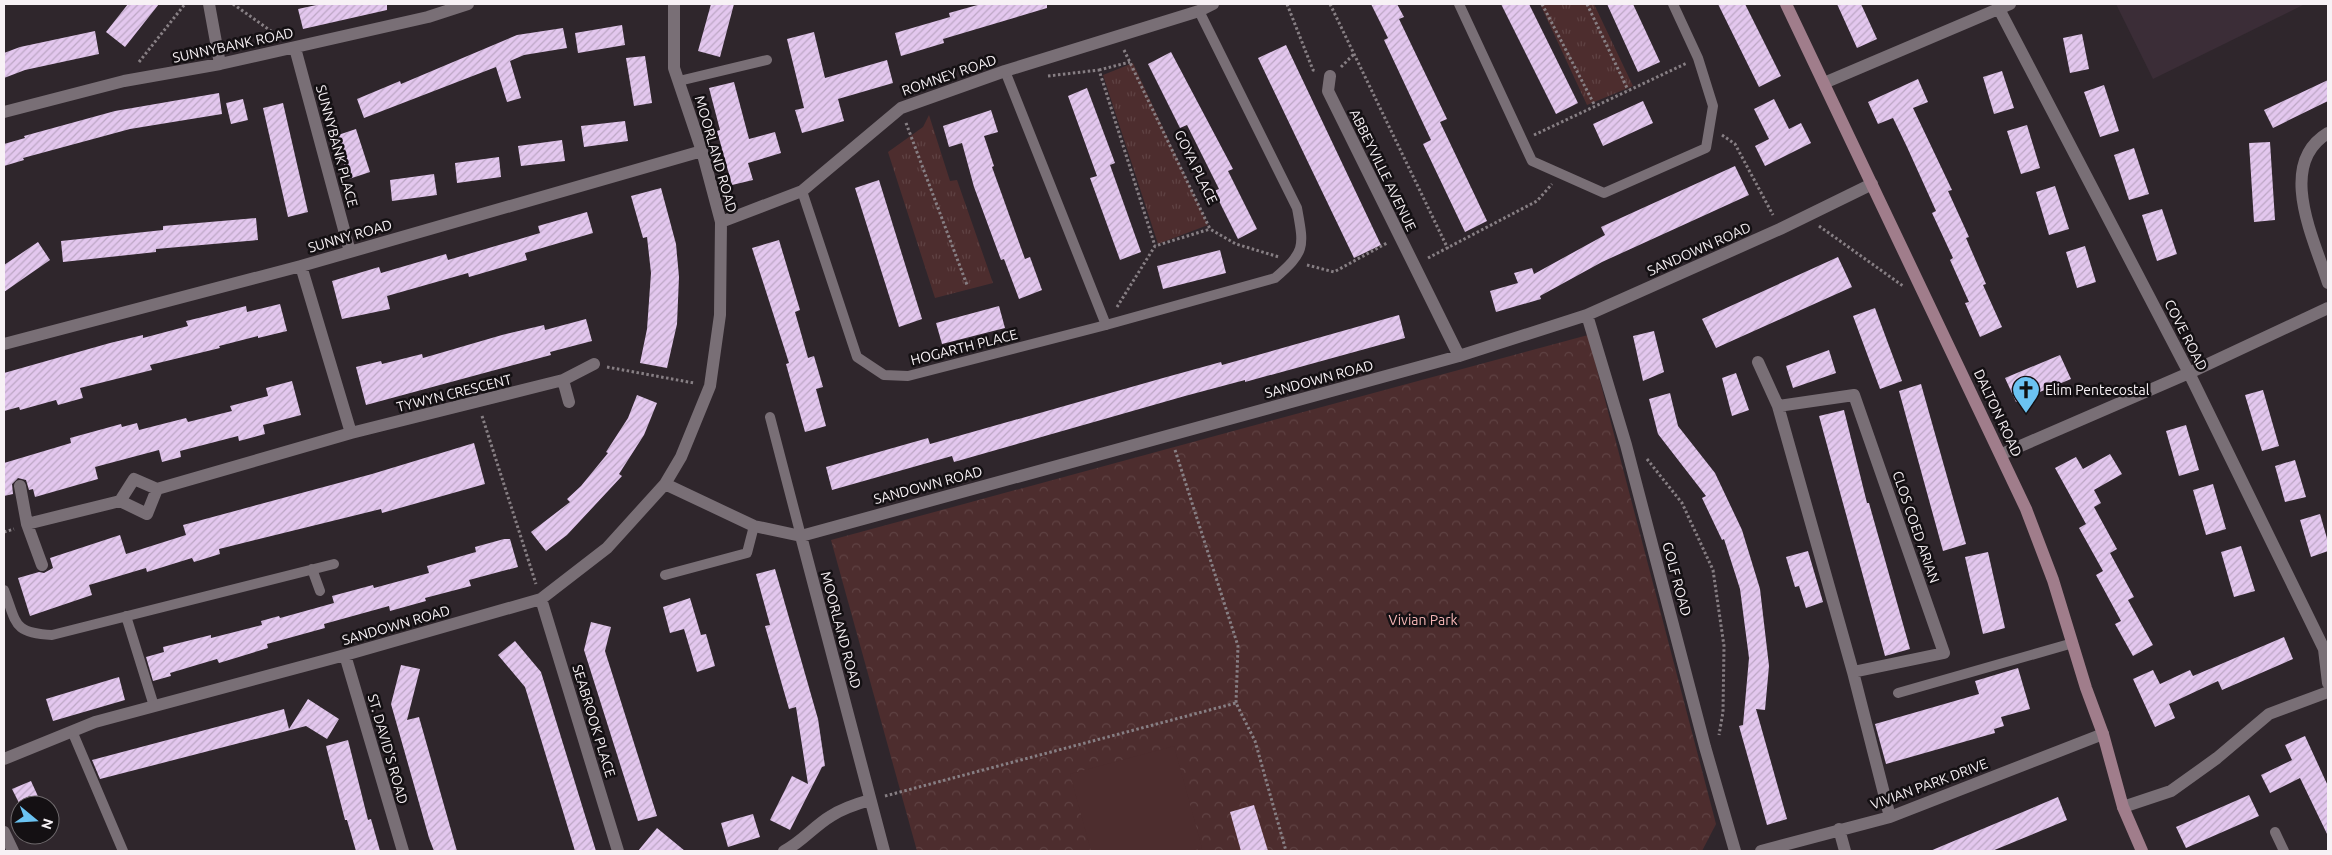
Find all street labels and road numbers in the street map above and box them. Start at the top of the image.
street label: SUNNYBANK ROAD [171,24,295,66]
street label: ROMNEY ROAD [899,51,999,99]
street label: SUNNYBANK PLACE [313,83,361,209]
street label: MOORLAND ROAD [692,94,740,214]
street label: ABBEYVILLE AVENUE [1347,106,1420,234]
street label: GOYA PLACE [1171,127,1221,207]
street label: SUNNY ROAD [306,216,394,256]
street label: SANDOWN ROAD [1645,219,1753,279]
street label: COVE ROAD [2161,297,2211,373]
street label: HOGARTH PLACE [909,326,1019,368]
street label: SANDOWN ROAD [1263,357,1375,401]
street label: DALTON ROAD [1971,367,2025,459]
street label: TYWYN CRESCENT [395,371,513,415]
street label: SANDOWN ROAD [872,463,984,507]
street label: CLOS COED ARIAN [1889,469,1943,585]
street label: GOLF ROAD [1659,540,1695,618]
street label: MOORLAND ROAD [818,570,864,690]
street label: SANDOWN ROAD [340,602,452,648]
street label: SEABROOK PLACE [569,663,619,779]
street label: ST. DAVID'S ROAD [365,692,411,806]
street label: VIVIAN PARK DRIVE [1868,755,1990,813]

